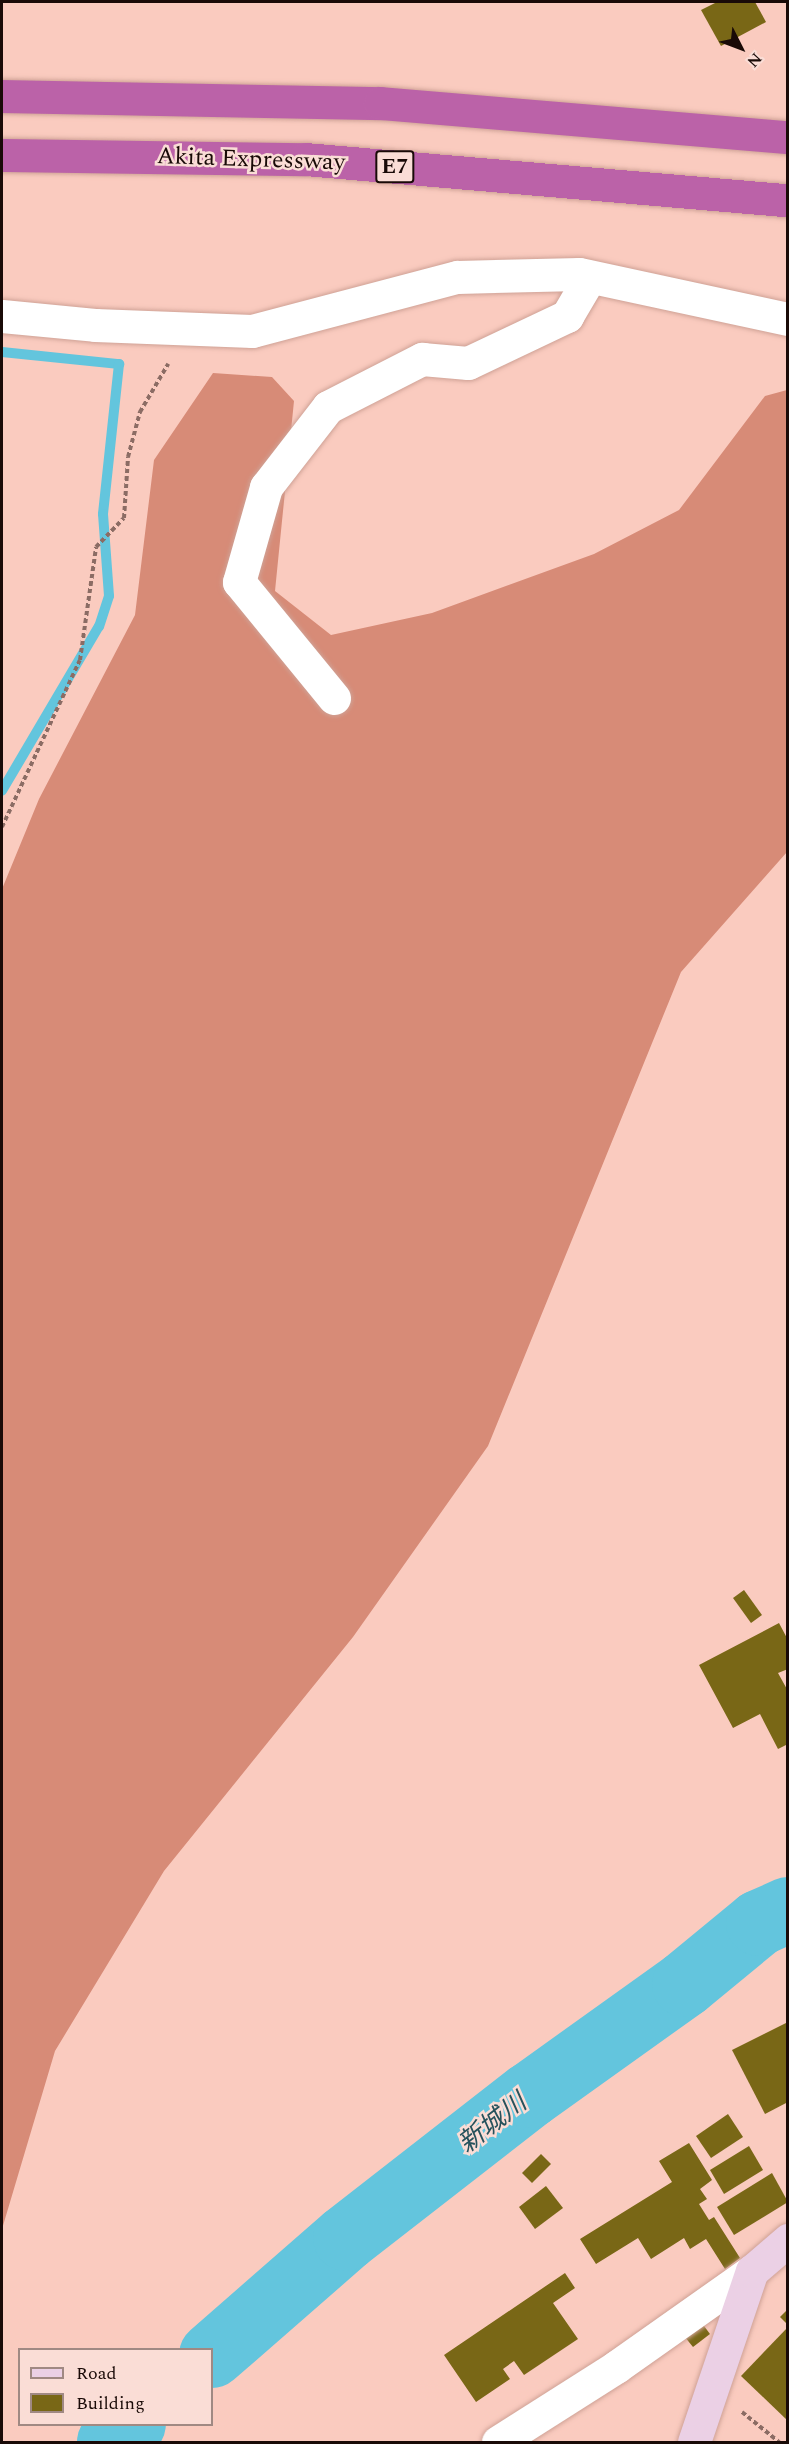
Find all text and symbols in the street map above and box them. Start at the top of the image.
north arrow [711,18,771,78]
text: N [741,47,768,73]
street label: Akita Expressway [156,142,346,178]
road number: E7 [374,148,416,186]
water label: 新城川 [453,2088,533,2160]
legend [18,2348,213,2426]
text: Road [76,2360,117,2387]
text: Building [76,2390,145,2417]

